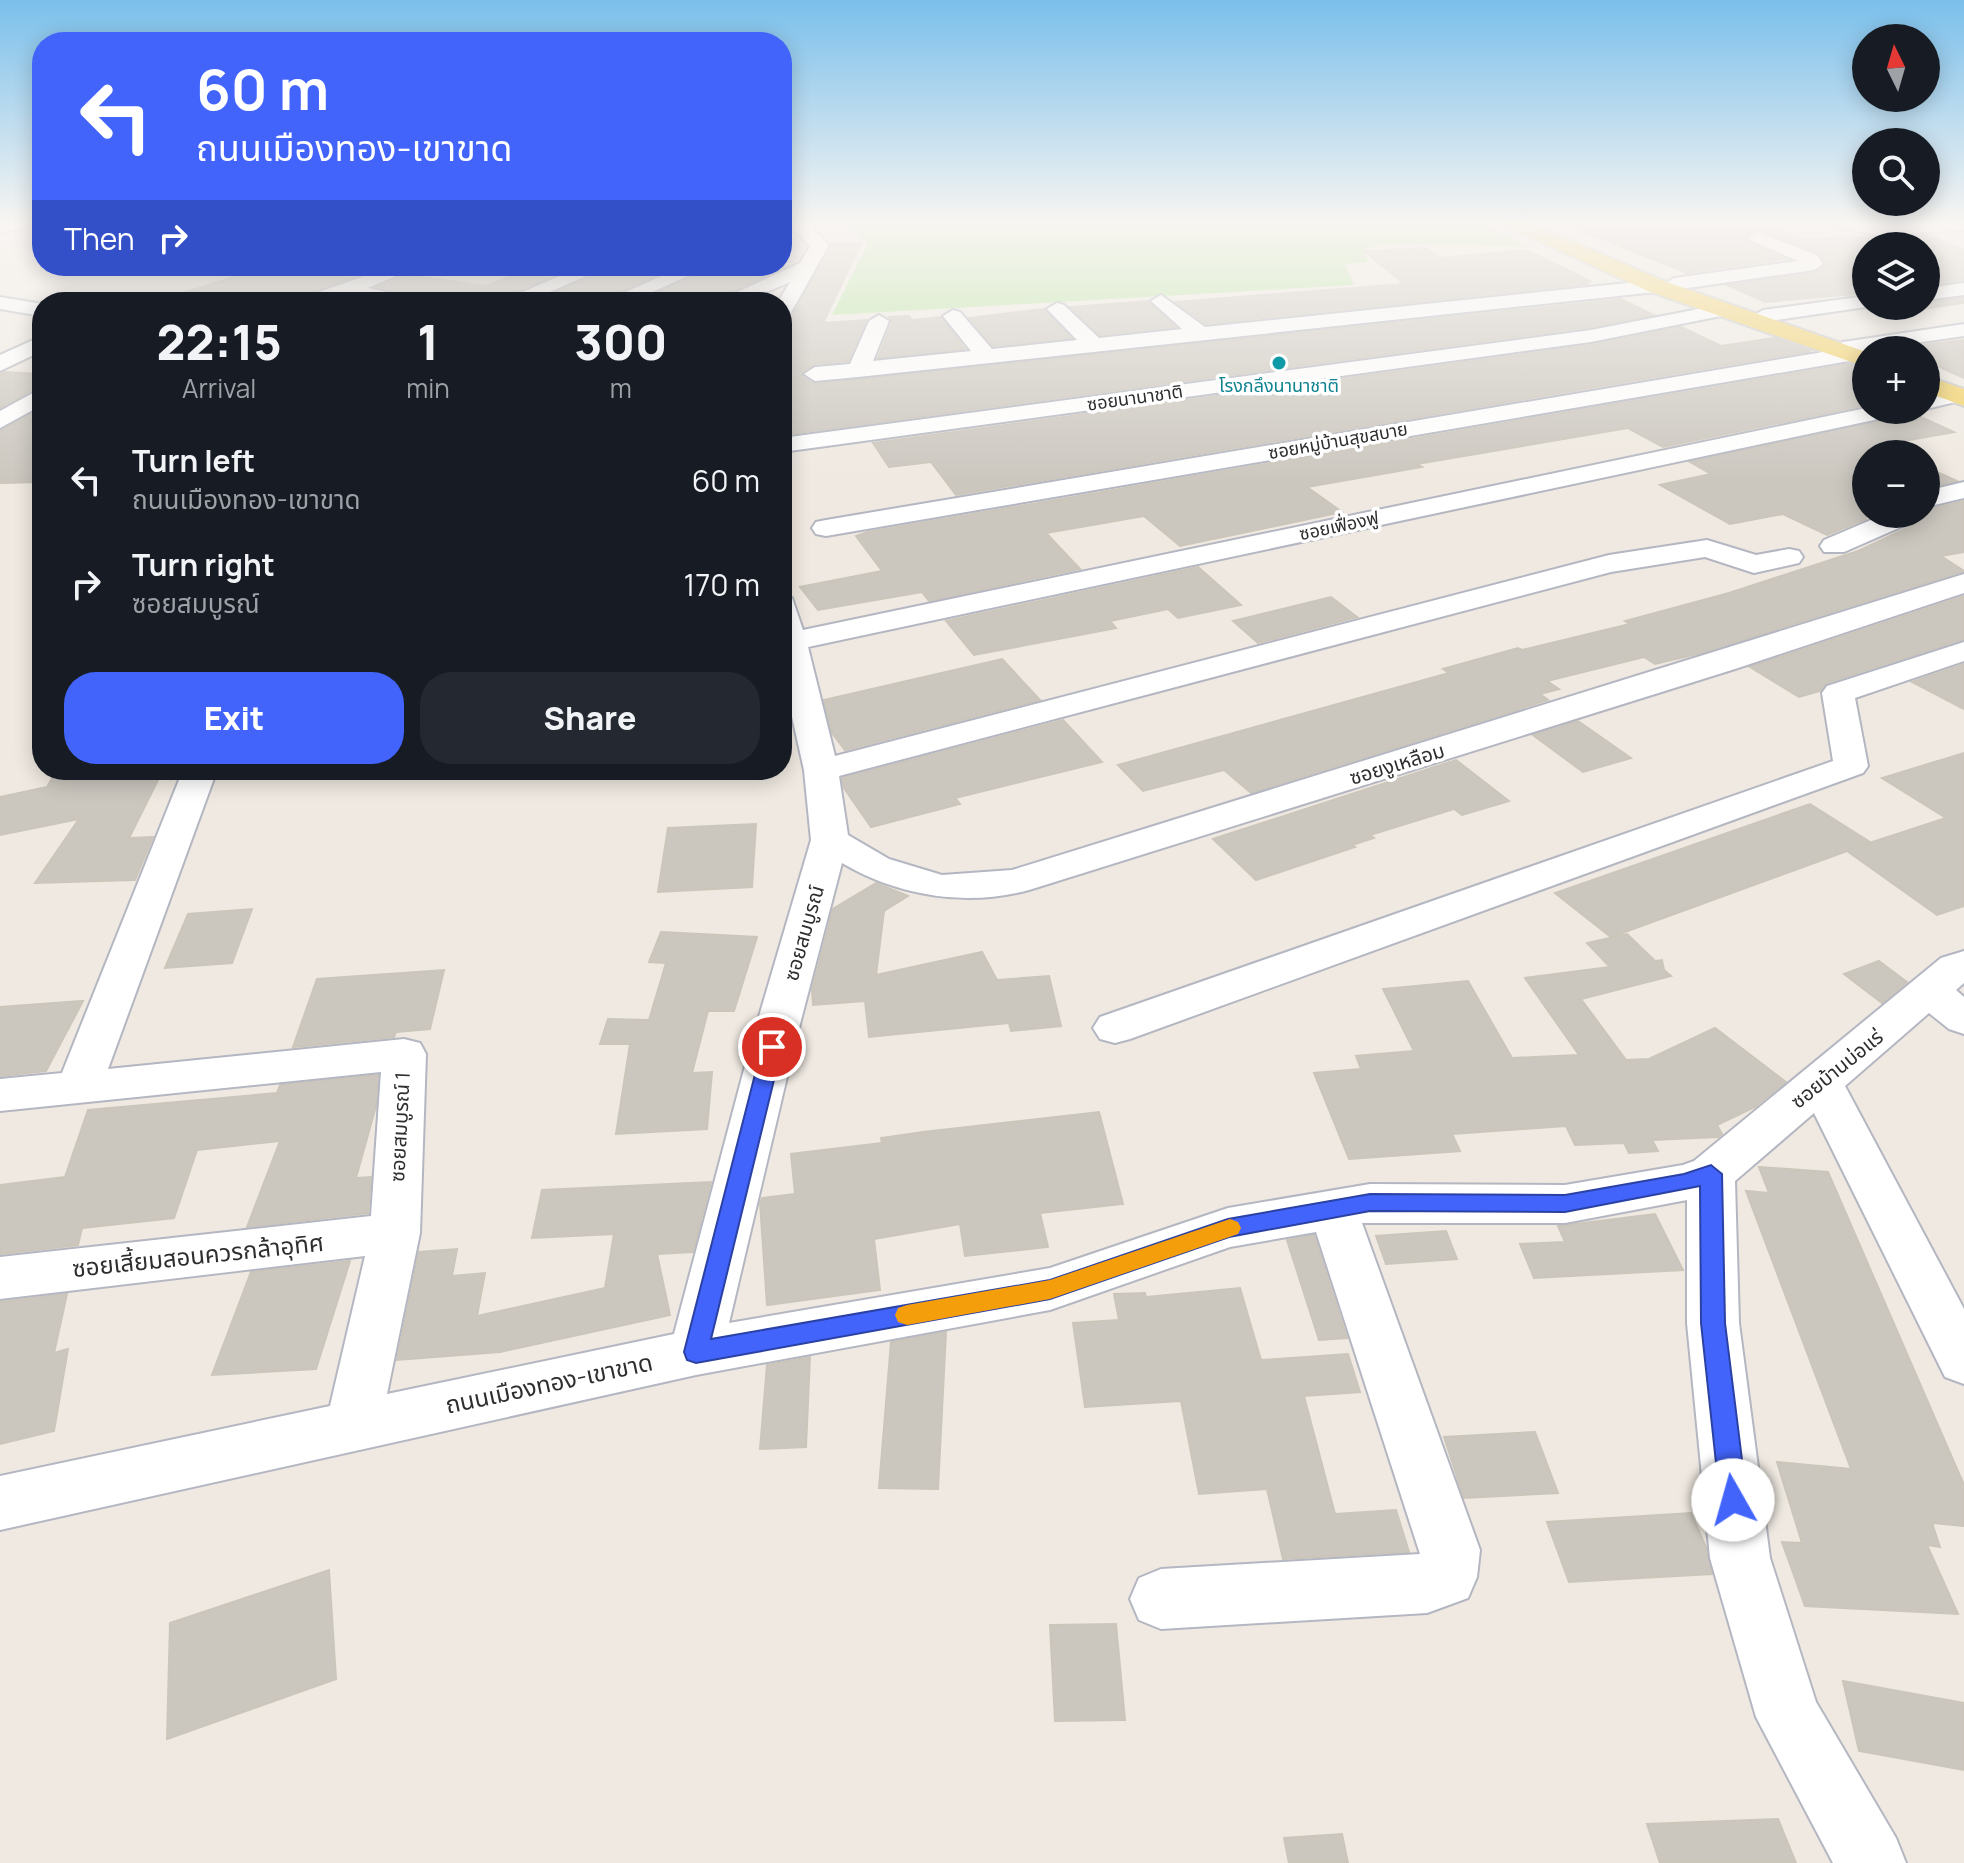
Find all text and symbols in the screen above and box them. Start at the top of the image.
north arrow [1852,24,1940,112]
map controls [1852,24,1940,528]
text: 60 m [196,50,329,127]
icon: left [64,64,168,168]
text: ถนนเมืองทอง-เขาขาด [196,123,513,172]
button: search [1852,128,1940,216]
icon: right [151,216,195,260]
text: Then [64,218,135,259]
button: layers [1852,232,1940,320]
text: 22:15 [157,309,282,374]
text: 1 [417,309,439,374]
text: 300 [574,309,667,374]
button: + [1852,336,1940,424]
marker: โรงกลึงนานาชาติ [1270,354,1288,372]
text: Arrival [182,370,256,406]
text: min [406,370,450,406]
text: m [610,370,632,406]
place label: โรงกลึงนานาชาติ [1219,373,1339,397]
street label: ซอยนานาชาติ [1085,378,1184,416]
street label: ซอยหมู่บ้านสุขสบาย [1266,416,1410,465]
text: Turn left [132,440,255,481]
button: − [1852,440,1940,528]
icon: left [64,458,108,502]
text: 60 m [692,460,760,501]
text: ถนนเมืองทอง-เขาขาด [132,481,361,517]
street label: ซอยเฟื่องฟู [1297,505,1381,546]
text: Turn right [132,544,275,585]
icon: right [64,562,108,606]
text: 170 m [683,564,760,605]
text: ซอยสมบูรณ์ [132,585,260,621]
button: Exit [64,672,404,764]
button: Share [420,672,760,764]
street label: ซอยงูเหลือม [1346,736,1448,791]
street label: ซอยสมบูรณ์ [777,882,830,984]
pin [738,1013,806,1081]
street label: ซอยบ้านบ่อแร่ [1785,1023,1888,1114]
icon: arrive [750,1025,794,1069]
street label: ซอยสมบูรณ์ 1 [383,1071,416,1183]
street label: ซอยเสี้ยมสอนควรกล้าอุทิศ [70,1225,325,1284]
street label: ถนนเมืองทอง-เขาขาด [442,1344,655,1421]
position arrow [1691,1458,1775,1542]

